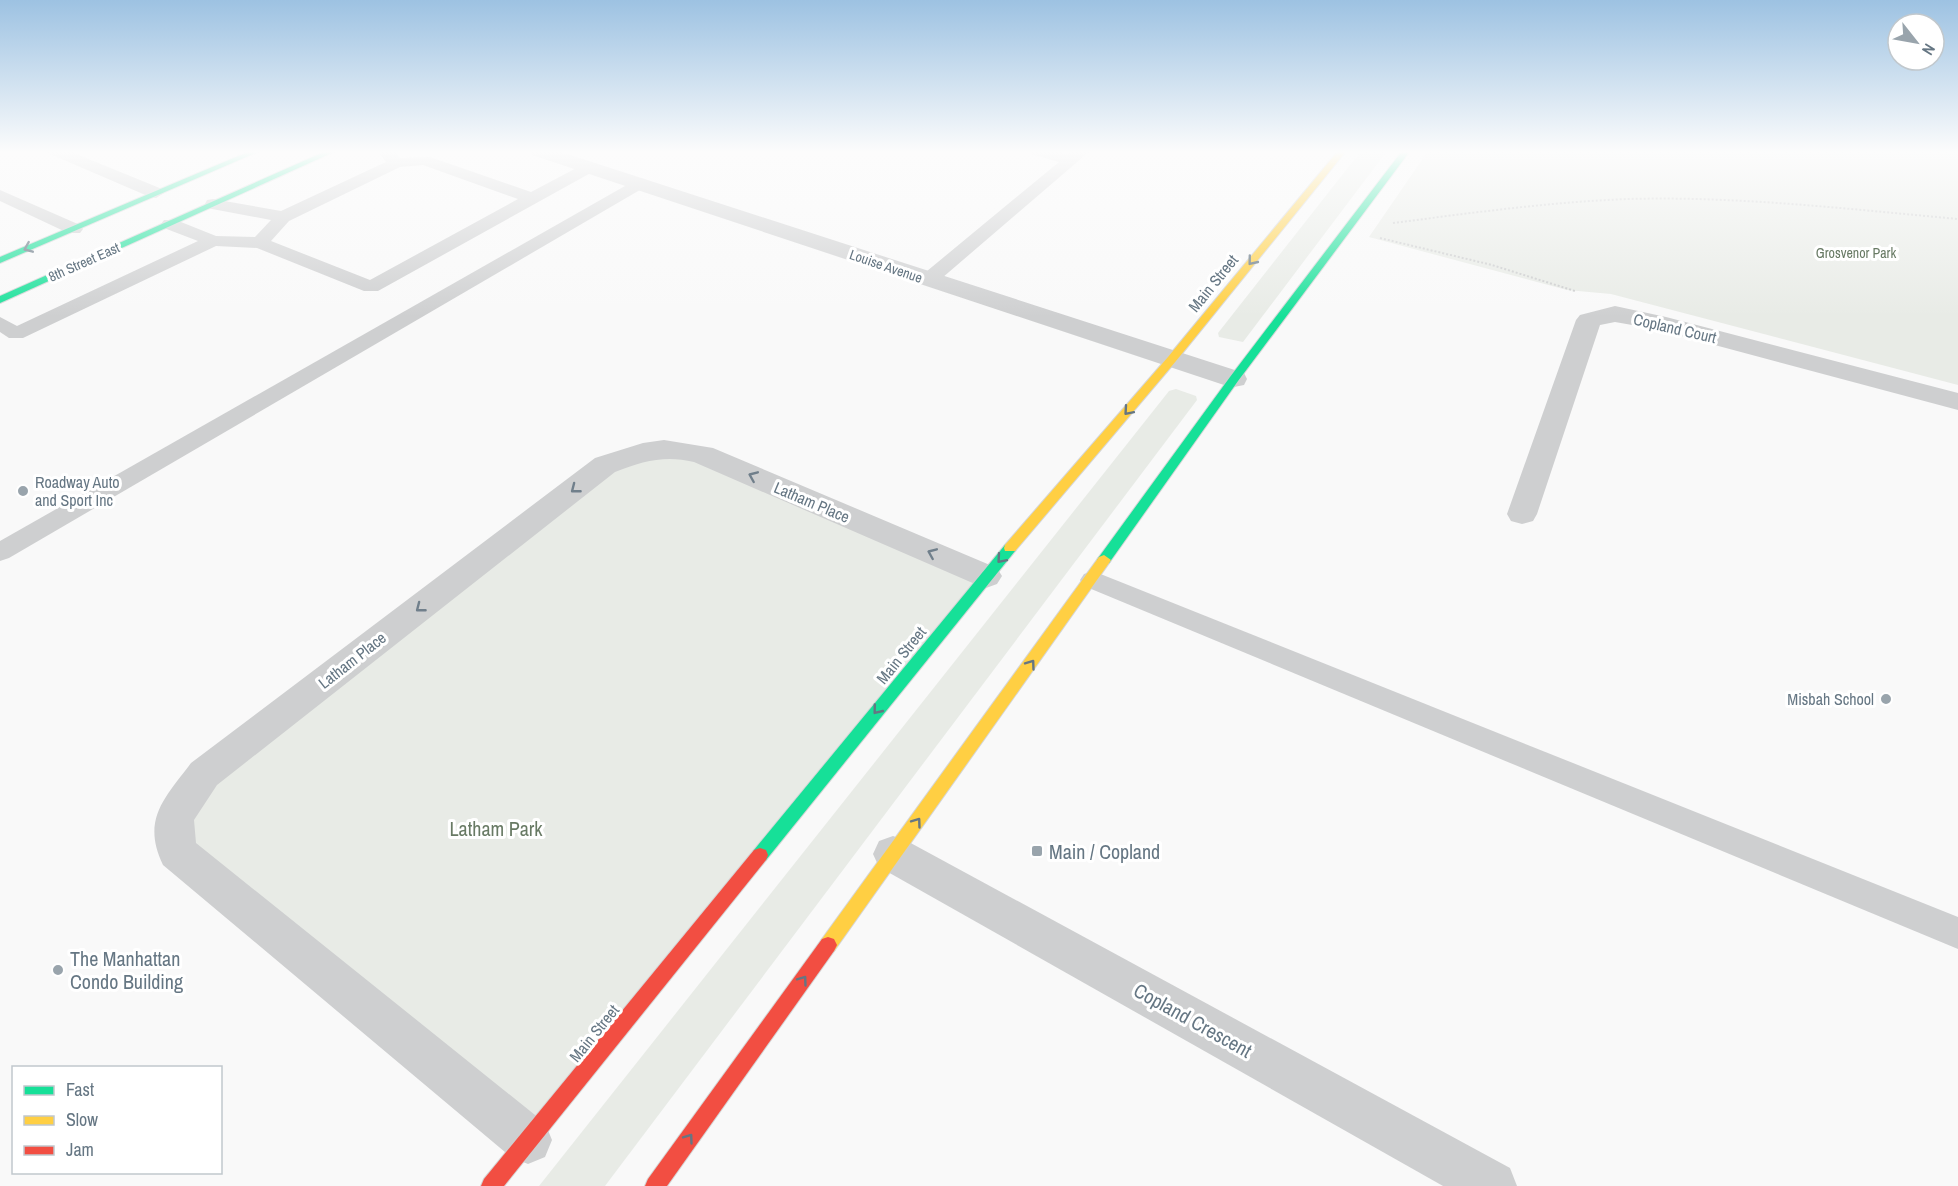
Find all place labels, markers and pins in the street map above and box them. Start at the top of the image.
place label: Roadway Auto and Sport Inc [35,471,120,511]
marker: Roadway Auto and Sport Inc [16,484,30,498]
place label: Misbah School [1787,688,1874,710]
marker: Misbah School [1879,692,1893,706]
place label: Main / Copland [1049,838,1160,865]
marker: Main / Copland [1030,844,1044,858]
place label: The Manhattan Condo Building [70,945,183,995]
marker: The Manhattan Condo Building [51,963,65,977]

